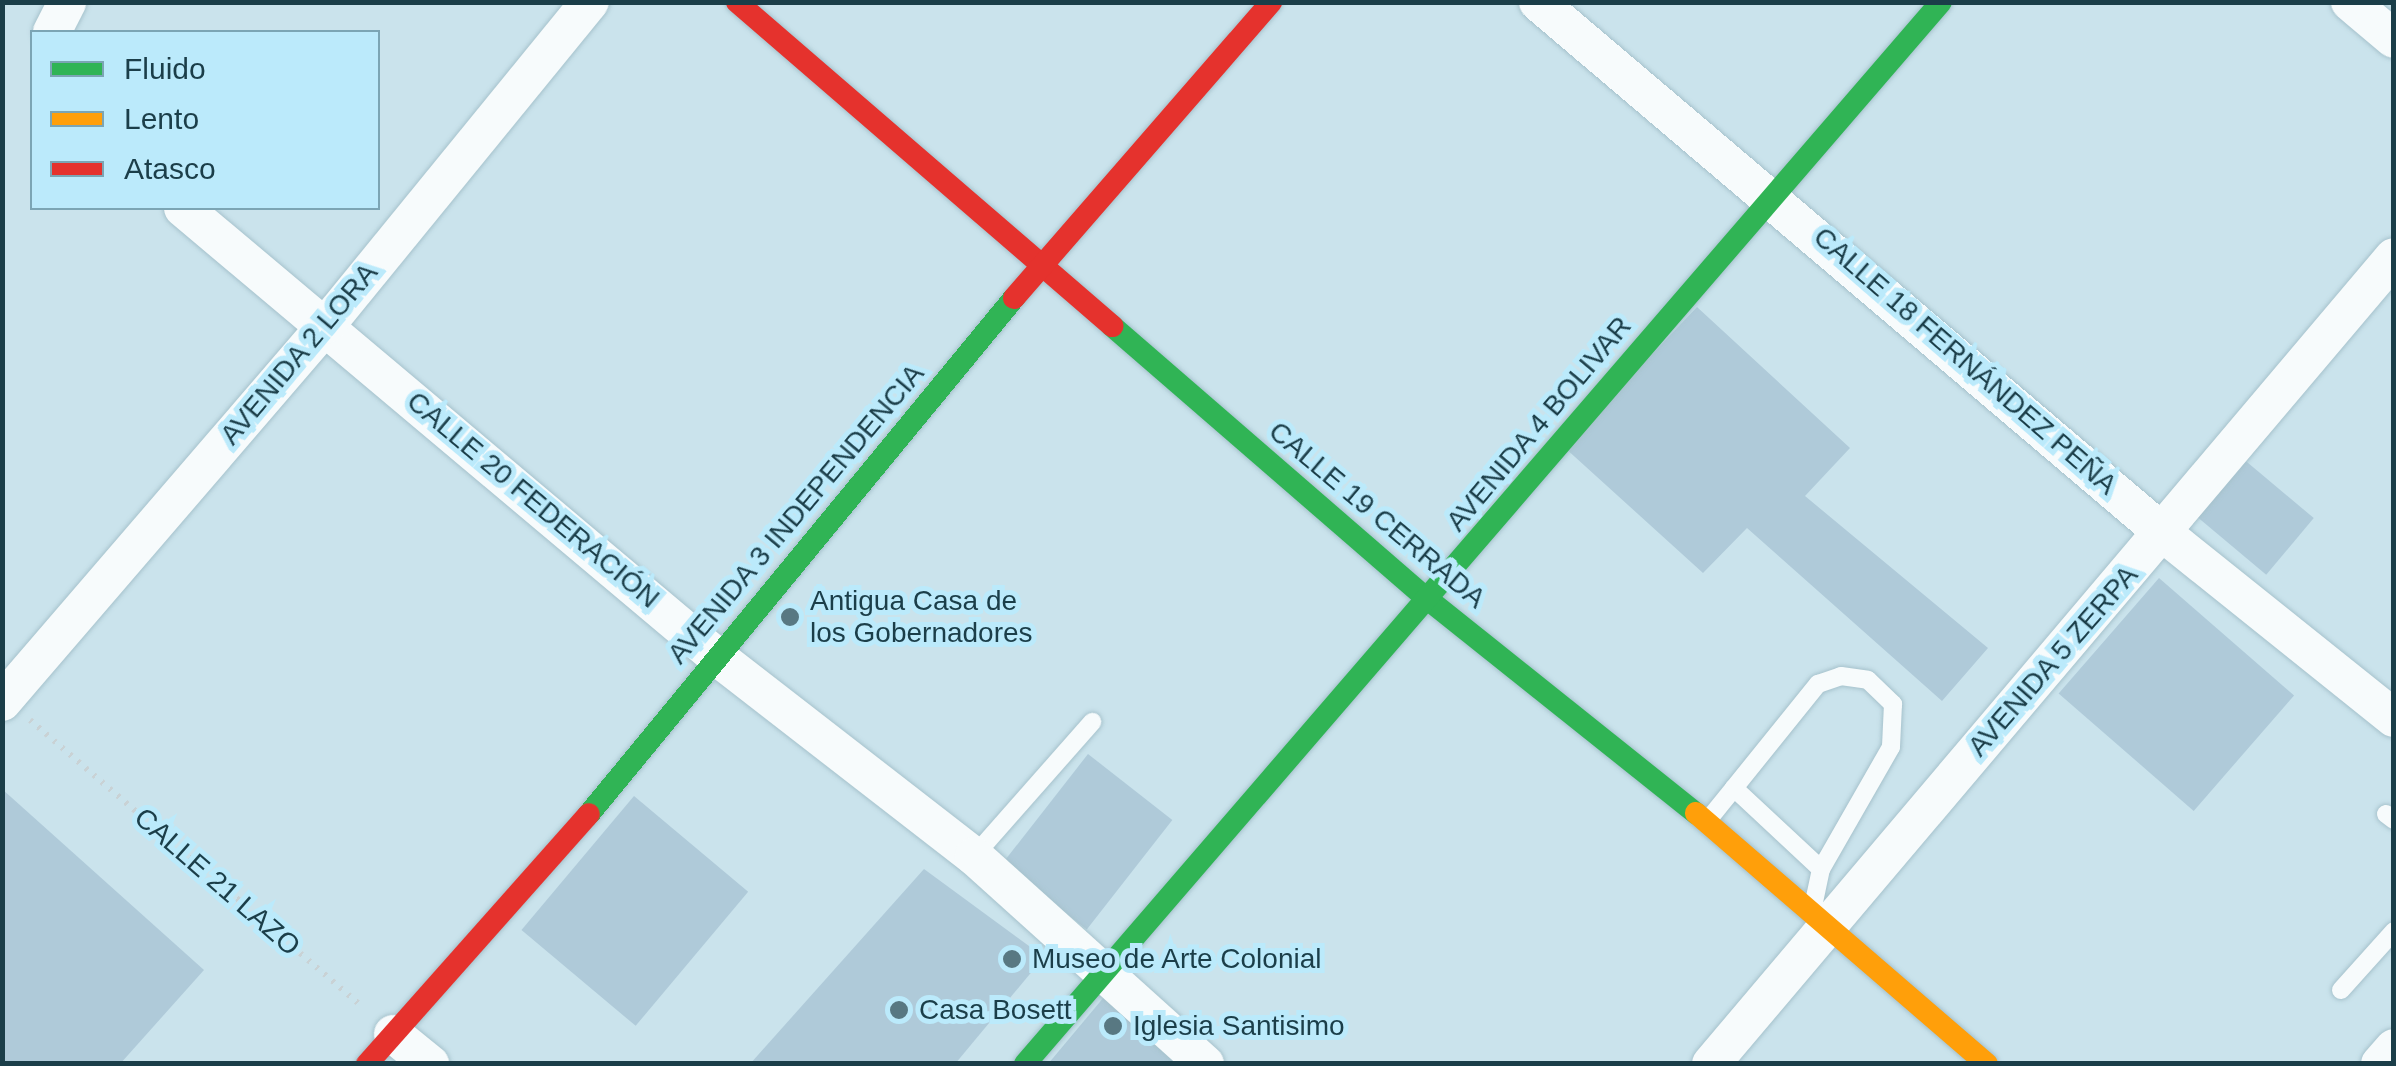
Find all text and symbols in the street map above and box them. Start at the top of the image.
legend [30,30,380,210]
text: Fluido [124,52,206,85]
text: Lento [124,102,199,135]
text: Atasco [124,152,216,185]
street label: CALLE 18 FERNÁNDEZ PEÑA [1807,220,2123,502]
street label: AVENIDA 2 LORA [213,256,385,452]
street label: AVENIDA 4 BOLIVAR [1439,309,1639,539]
street label: AVENIDA 3 INDEPENDENCIA [660,357,932,671]
street label: CALLE 20 FEDERACIÓN [400,385,666,615]
street label: CALLE 19 CERRADA [1262,415,1492,615]
street label: AVENIDA 5 ZERPA [1961,558,2145,764]
place label: Antigua Casa de los Gobernadores [810,584,1033,650]
marker: Antigua Casa de los Gobernadores [779,606,801,628]
street label: CALLE 21 LAZO [127,801,307,963]
place label: Museo de Arte Colonial [1032,942,1323,976]
marker: Museo de Arte Colonial [1001,948,1023,970]
place label: Casa Bosett [919,993,1072,1027]
marker: Casa Bosett [888,999,910,1021]
place label: Iglesia Santisimo [1133,1009,1345,1043]
marker: Iglesia Santisimo [1102,1015,1124,1037]

